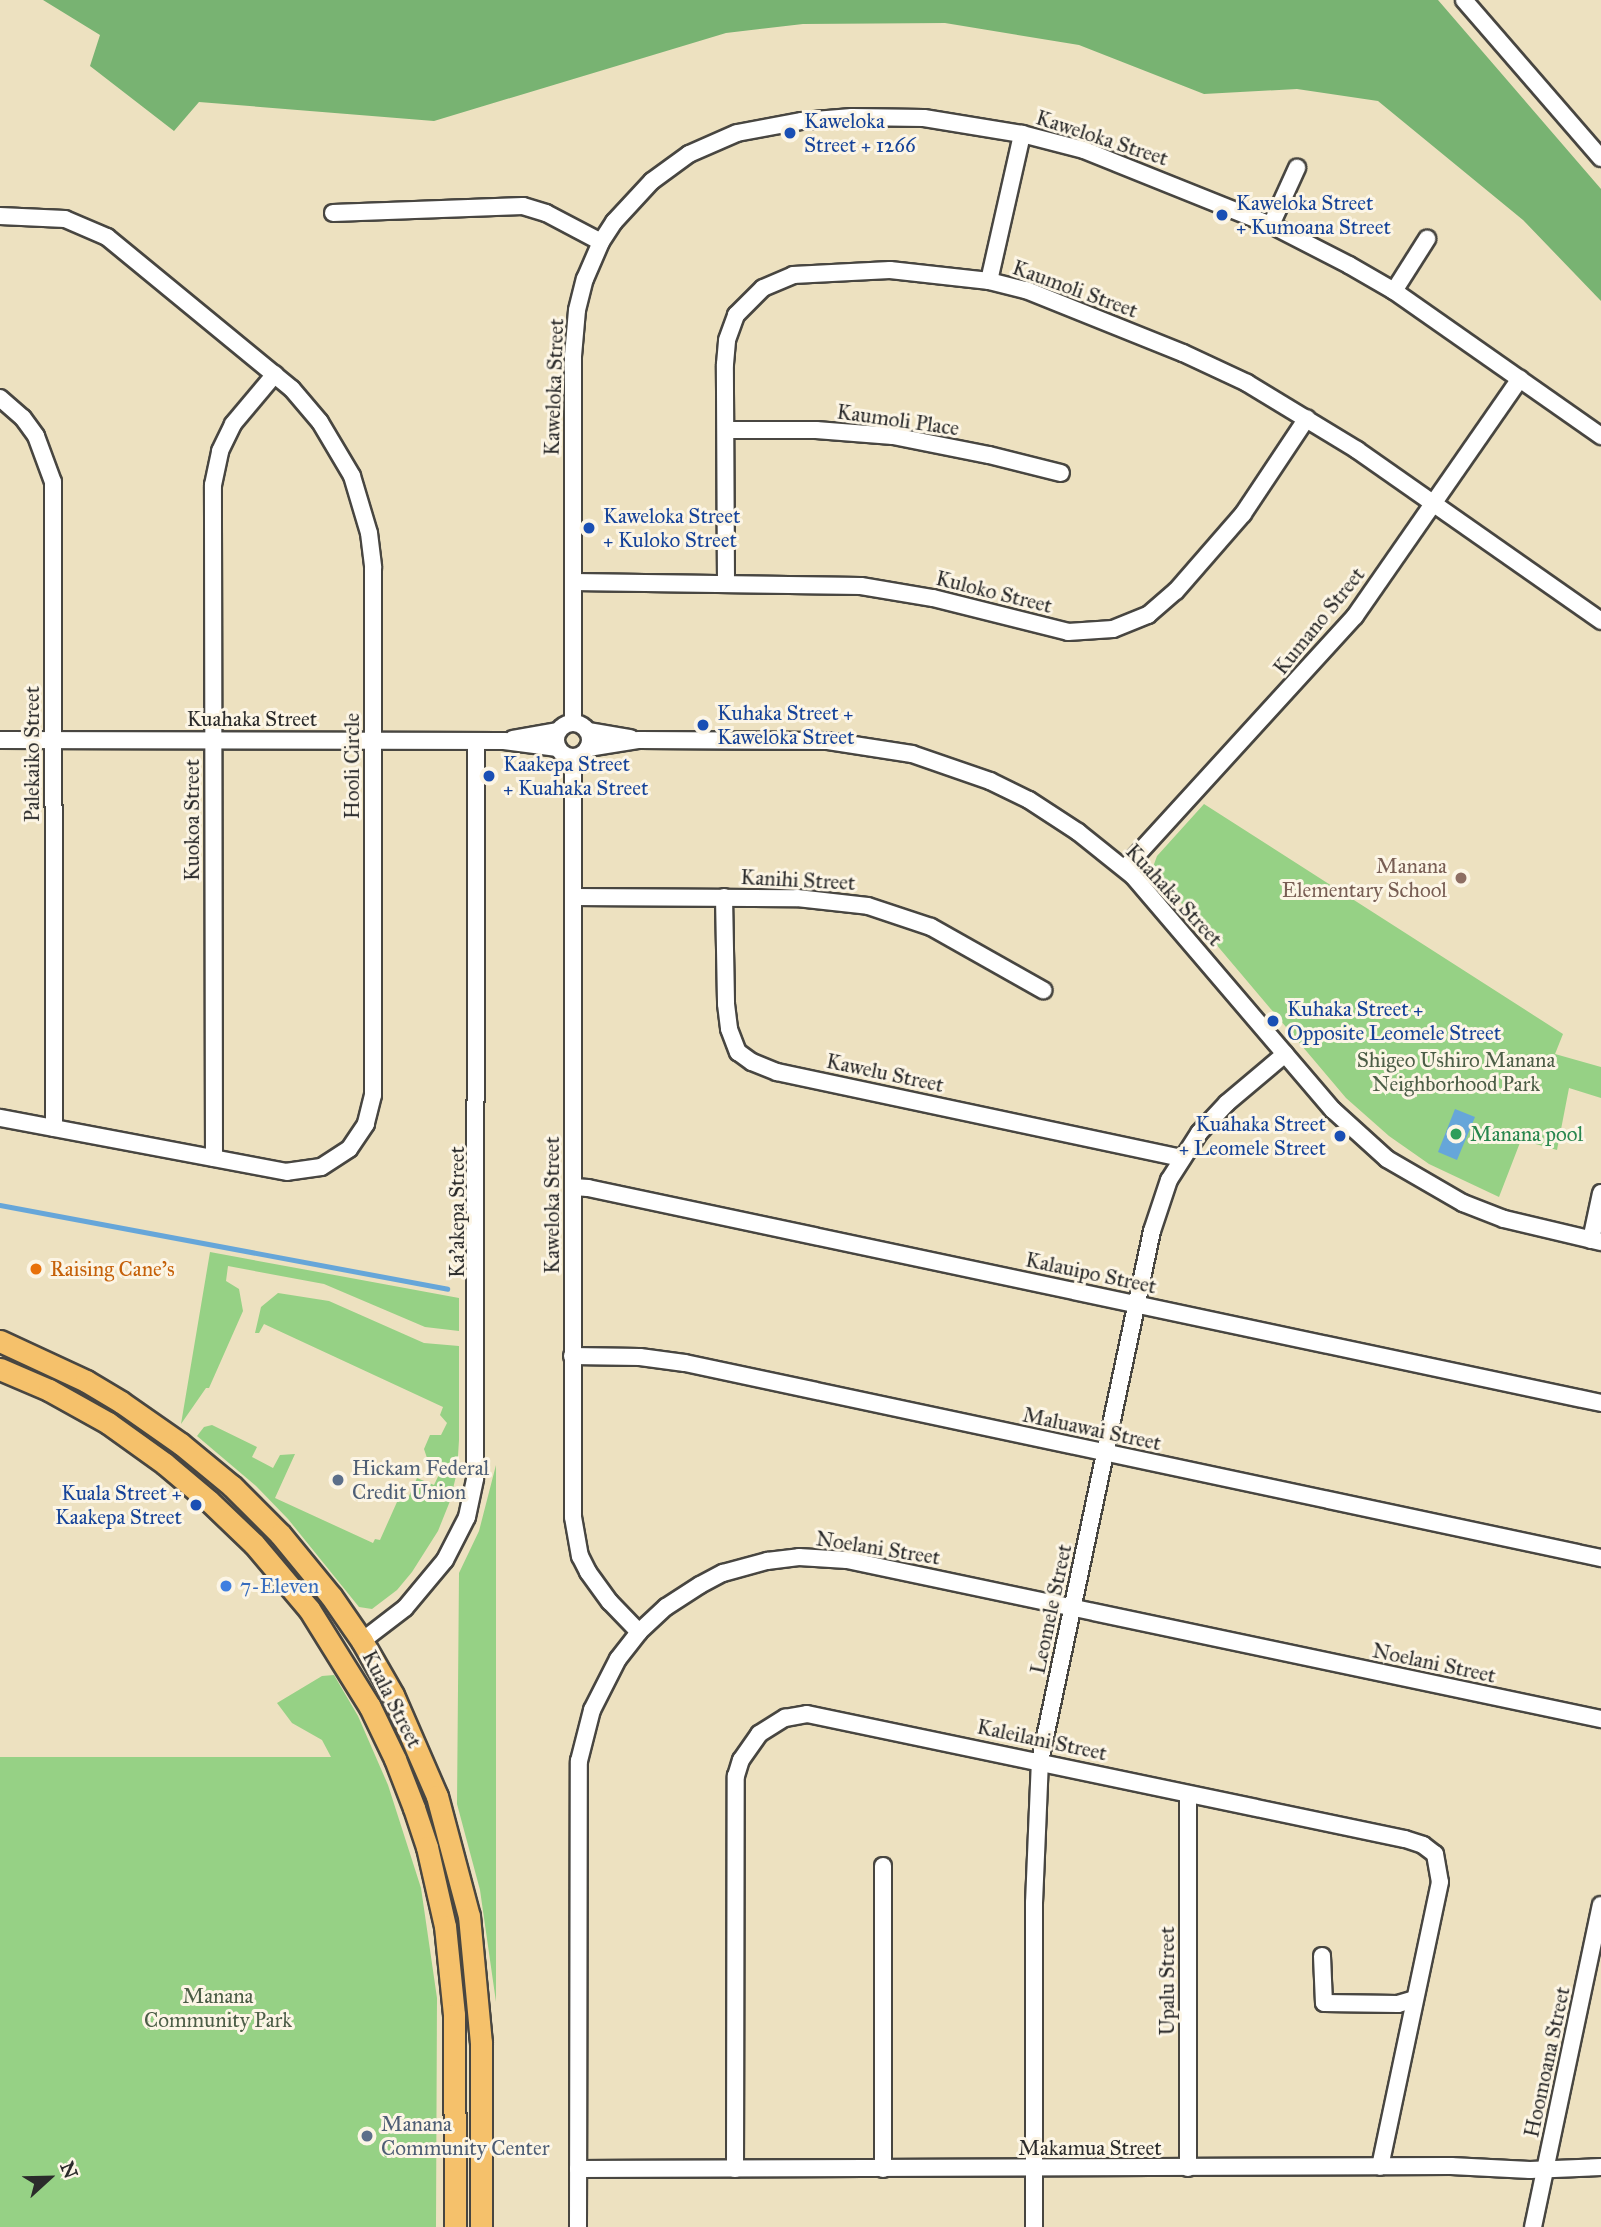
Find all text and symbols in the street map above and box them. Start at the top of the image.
street label: Kaweloka Street [1033,105,1171,171]
place label: Kaweloka Street + 1266 [804,108,916,158]
marker: Kaweloka Street + 1266 [782,125,798,141]
place label: Kaweloka Street + Kumoana Street [1236,190,1391,240]
marker: Kaweloka Street + Kumoana Street [1214,207,1230,223]
street label: Kaumoli Street [1009,255,1141,323]
street label: Kaweloka Street [539,318,569,456]
street label: Kaumoli Place [835,399,961,441]
place label: Kaweloka Street + Kuloko Street [603,503,740,553]
marker: Kaweloka Street + Kuloko Street [581,520,597,536]
street label: Kumano Street [1268,562,1370,680]
street label: Kuloko Street [933,565,1055,619]
street label: Palekaiko Street [19,686,45,822]
place label: Kuhaka Street + Kaweloka Street [717,700,854,750]
street label: Kuahaka Street [187,706,317,732]
street label: Hooli Circle [339,713,365,819]
marker: Kuhaka Street + Kaweloka Street [695,717,711,733]
place label: Kaakepa Street + Kuahaka Street [503,751,648,801]
street label: Kuokoa Street [179,759,205,881]
marker: Kaakepa Street + Kuahaka Street [481,768,497,784]
street label: Kuahaka Street [1120,839,1228,951]
place label: Manana Elementary School [1282,853,1447,903]
street label: Kanihi Street [740,864,856,896]
marker: Manana Elementary School [1453,870,1469,886]
place label: Kuhaka Street + Opposite Leomele Street [1287,996,1501,1046]
marker: Kuhaka Street + Opposite Leomele Street [1265,1013,1281,1029]
park label: Shigeo Ushiro Manana Neighborhood Park [1357,1047,1555,1097]
street label: Kawelu Street [824,1048,946,1098]
place label: Kuahaka Street + Leomele Street [1179,1111,1326,1161]
place label: Manana pool [1470,1121,1583,1147]
marker: Manana pool [1448,1126,1464,1142]
marker: Kuahaka Street + Leomele Street [1332,1128,1348,1144]
street label: Kaweloka Street [539,1136,565,1274]
street label: Ka'akepa Street [444,1146,470,1278]
street label: Kalauipo Street [1023,1247,1159,1299]
place label: Raising Cane's [50,1256,175,1282]
marker: Raising Cane's [28,1261,44,1277]
street label: Maluawai Street [1020,1402,1164,1456]
place label: Hickam Federal Credit Union [352,1455,489,1505]
marker: Hickam Federal Credit Union [330,1472,346,1488]
place label: Kuala Street + Kaakepa Street [55,1480,182,1530]
marker: Kuala Street + Kaakepa Street [188,1497,204,1513]
street label: Noelani Street [814,1526,942,1570]
street label: Leomele Street [1025,1542,1077,1676]
place label: 7-Eleven [240,1573,319,1599]
marker: 7-Eleven [218,1578,234,1594]
street label: Noelani Street [1370,1638,1498,1688]
street label: Kuala Street [357,1646,427,1752]
street label: Kaleilani Street [975,1714,1109,1766]
street label: Upalu Street [1154,1926,1180,2036]
park label: Manana Community Park [144,1983,292,2033]
street label: Hoomoana Street [1519,1984,1575,2140]
place label: Manana Community Center [381,2111,550,2161]
marker: Manana Community Center [359,2128,375,2144]
street label: Makamua Street [1018,2135,1162,2161]
north arrow [14,2143,84,2213]
text: N [55,2158,83,2182]

